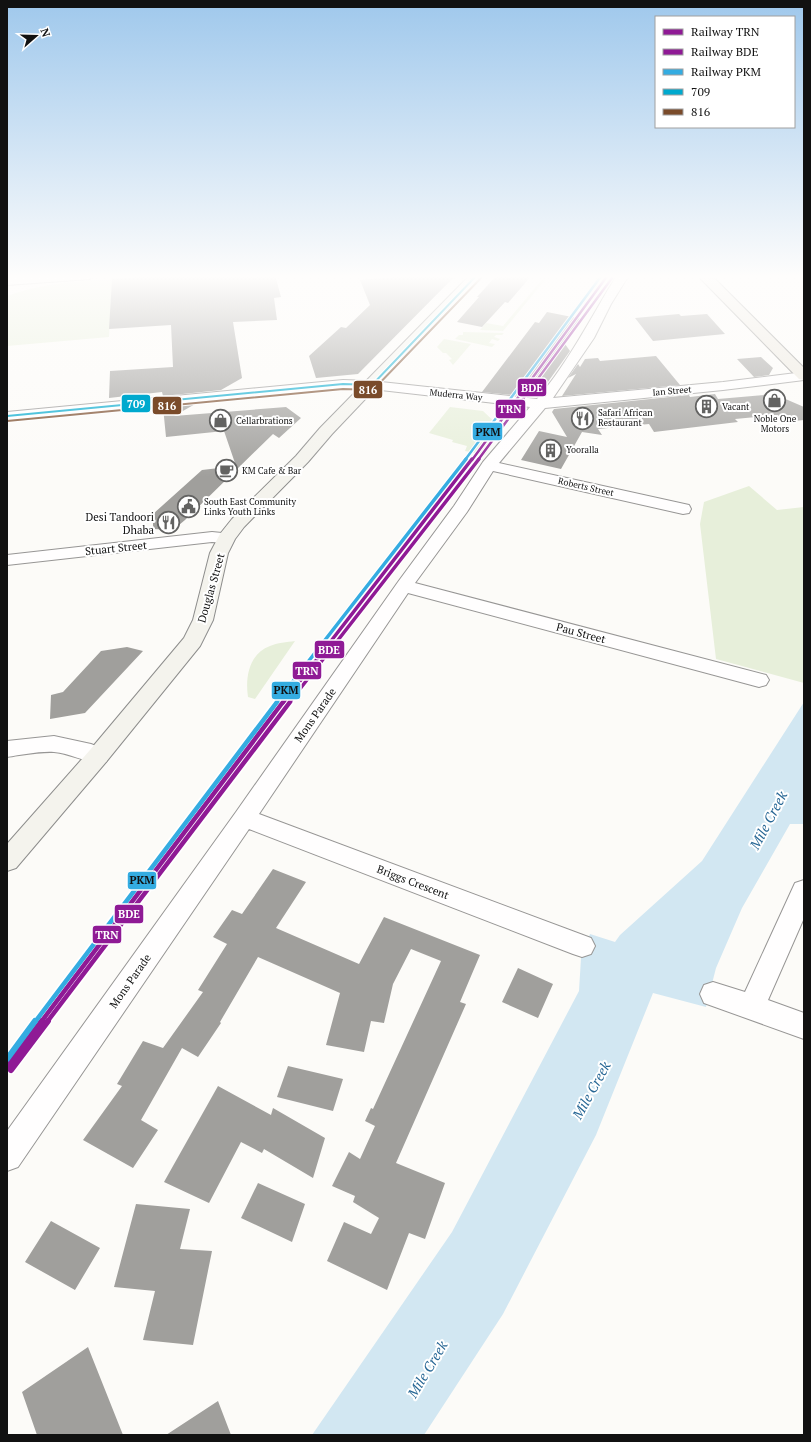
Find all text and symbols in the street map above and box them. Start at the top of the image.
north arrow [16,16,56,56]
legend [655,16,795,128]
text: Railway TRN [691,24,760,39]
text: N [37,26,54,40]
text: Railway BDE [691,44,759,59]
text: Railway PKM [691,64,762,79]
text: 709 [691,84,710,99]
text: 816 [691,104,711,119]
line badge: BDE [517,378,547,397]
line badge: 816 [353,380,383,399]
text: BDE [521,381,543,395]
text: 816 [359,383,377,397]
street label: Ian Street [652,383,693,399]
street label: Muderra Way [429,386,483,404]
shop icon: Noble One Motors [762,387,788,413]
line badge: 709 [121,394,151,413]
building icon: Vacant [693,394,719,420]
line badge: 816 [152,396,182,415]
text: 709 [127,397,145,411]
text: 816 [158,399,176,413]
line badge: TRN [495,399,526,419]
place label: Vacant [722,401,750,413]
text: TRN [498,402,522,416]
restaurant icon: Safari African Restaurant [569,405,595,431]
place label: Safari African Restaurant [598,407,653,429]
shop icon: Cellarbrations [208,408,234,434]
place label: Noble One Motors [754,413,797,435]
place label: Cellarbrations [236,415,293,427]
line badge: PKM [472,422,503,441]
text: PKM [475,425,501,439]
building icon: Yooralla [537,437,563,463]
place label: Yooralla [566,444,599,456]
cafe icon: KM Cafe & Bar [214,458,240,484]
place label: KM Cafe & Bar [242,465,302,477]
street label: Roberts Street [557,475,616,499]
public building icon: South East Community Links Youth Links [176,494,202,520]
place label: South East Community Links Youth Links [204,496,297,518]
place label: Desi Tandoori Dhaba [86,510,154,537]
restaurant icon: Desi Tandoori Dhaba [156,510,182,536]
street label: Stuart Street [84,538,148,558]
street label: Douglas Street [194,552,228,624]
street label: Pau Street [555,620,607,646]
line badge: BDE [314,640,345,659]
text: BDE [318,643,340,657]
line badge: TRN [292,661,322,680]
text: TRN [295,664,319,678]
line badge: PKM [271,681,301,700]
text: PKM [273,683,299,697]
street label: Mons Parade [291,685,339,745]
water label: Mile Creek [744,787,791,853]
street label: Briggs Crescent [375,862,451,902]
line badge: PKM [127,871,157,890]
text: PKM [129,873,155,887]
line badge: BDE [114,904,144,924]
text: BDE [118,907,140,921]
line badge: TRN [92,925,122,944]
text: TRN [95,928,119,942]
street label: Mons Parade [106,951,154,1011]
water label: Mile Creek [567,1058,615,1123]
water label: Mile Creek [402,1337,452,1402]

